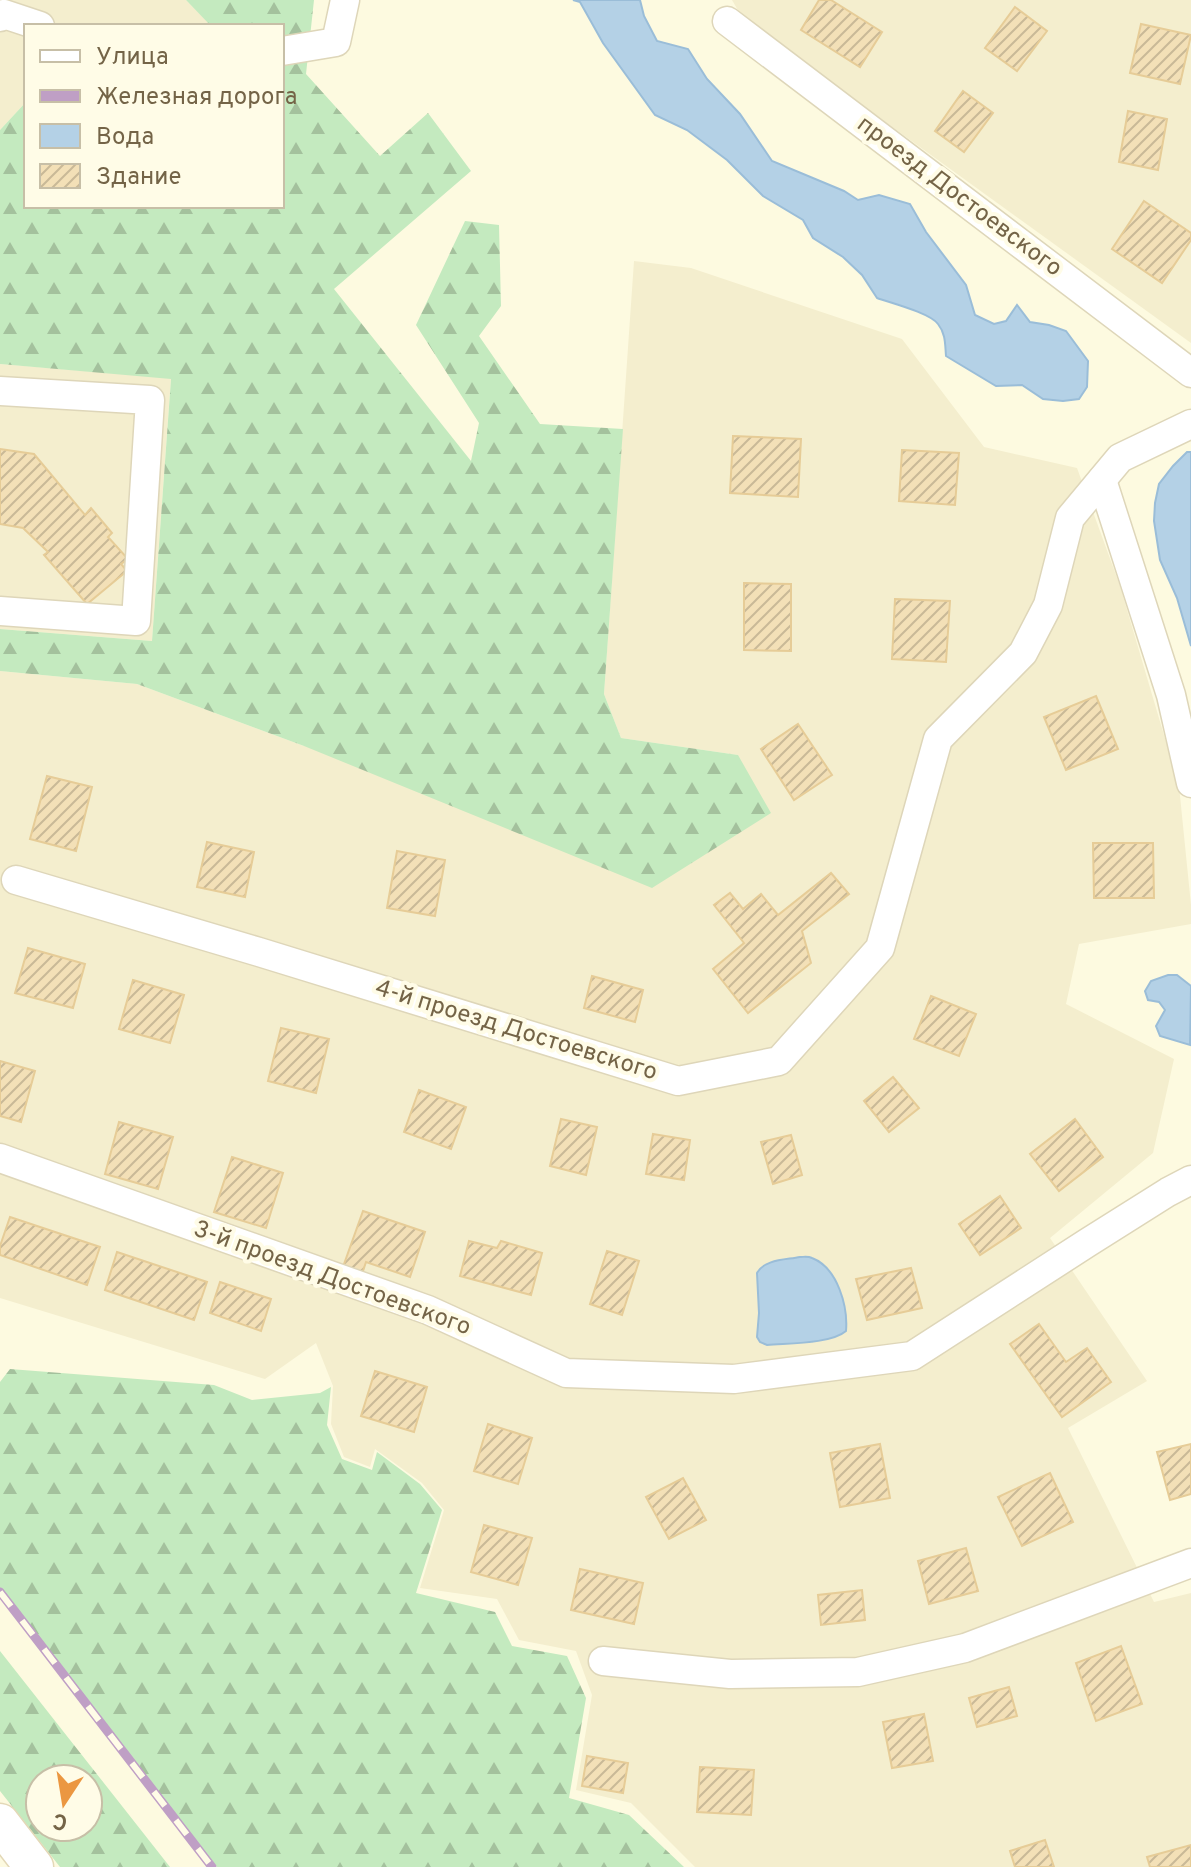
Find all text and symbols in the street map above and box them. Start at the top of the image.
legend [24,24,284,208]
text: Улица [96,43,169,73]
text: Железная дорога [96,83,297,113]
street label: проезд Достоевского [850,110,1068,284]
text: Вода [96,123,154,153]
text: Здание [96,163,182,193]
street label: 4-й проезд Достоевского [371,974,661,1088]
street label: 3-й проезд Достоевского [189,1215,475,1343]
north arrow [24,1763,104,1843]
text: С [51,1805,70,1835]

